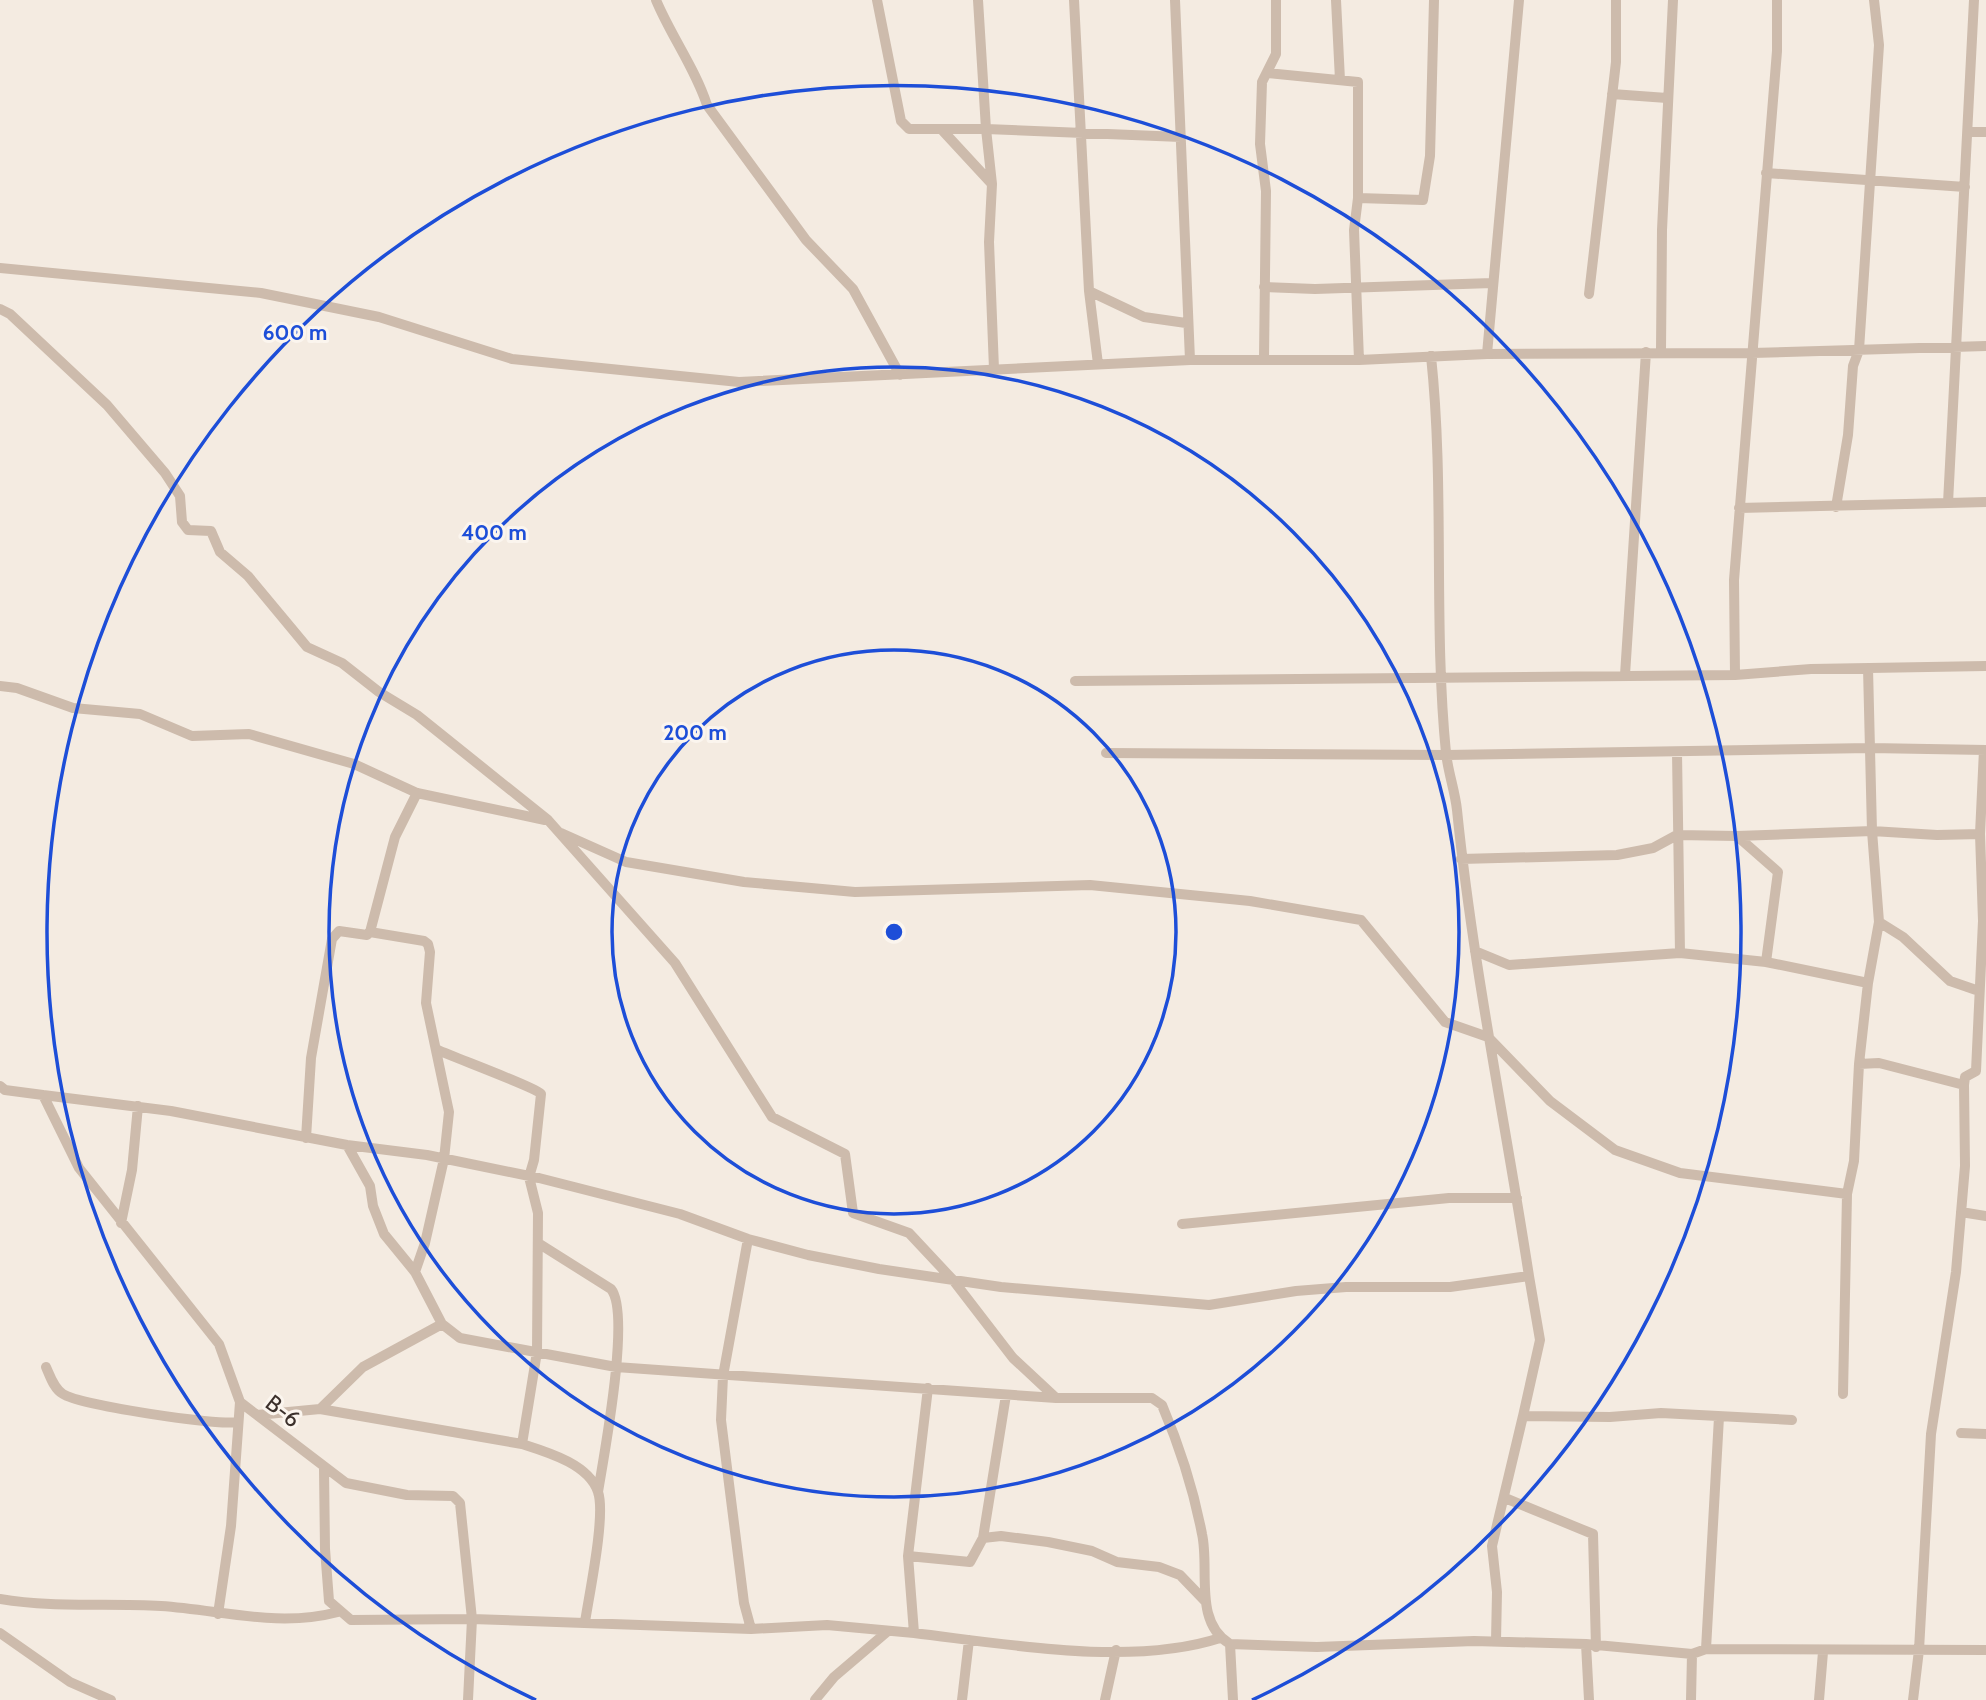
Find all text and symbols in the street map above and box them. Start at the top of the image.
text: 600 m [263,320,327,345]
text: 400 m [461,520,527,545]
text: 200 m [663,720,727,745]
centre of rings [882,920,906,944]
street label: B-6 [260,1389,306,1433]

